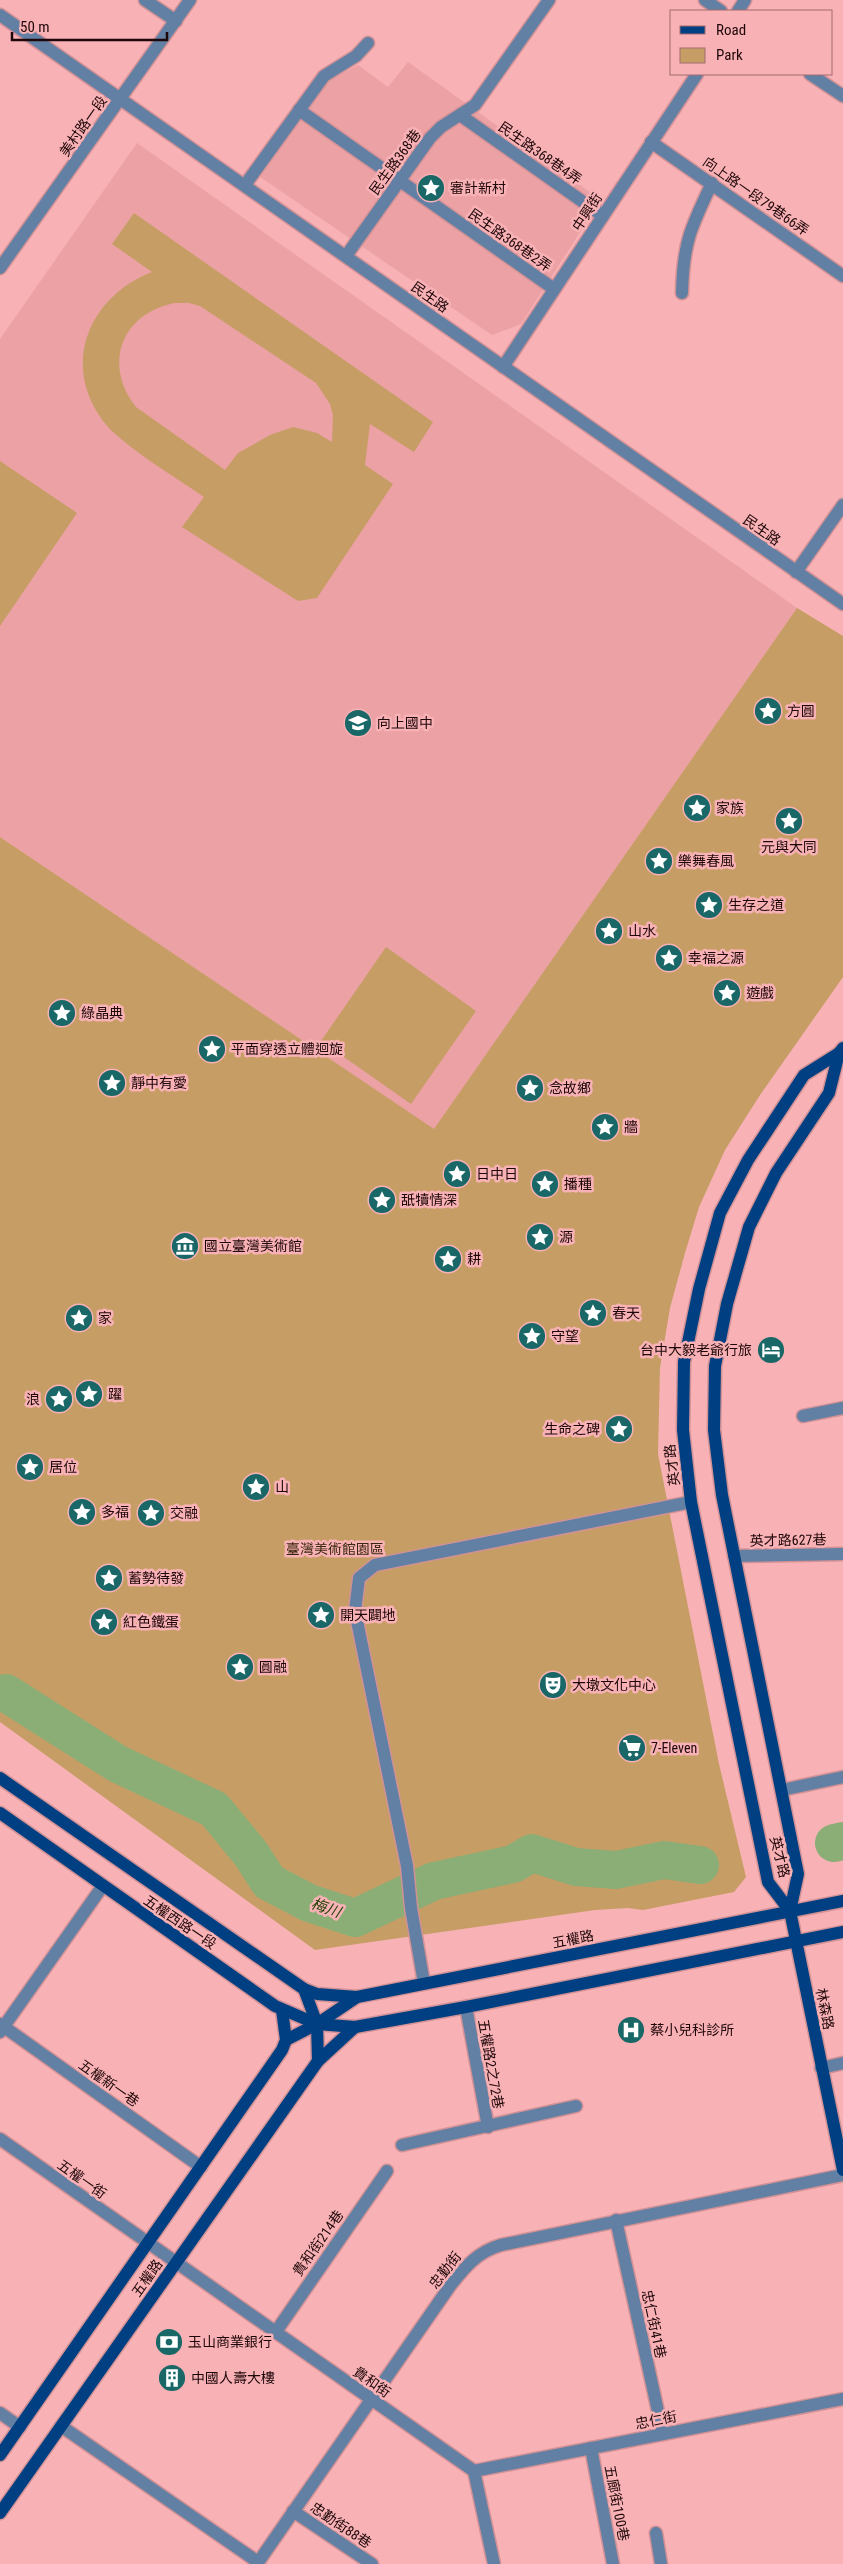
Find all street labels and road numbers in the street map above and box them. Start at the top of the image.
street label: 美村路一段 [56,93,110,159]
street label: 民生路368巷4弄 [495,118,585,188]
street label: 民生路368巷 [366,126,424,198]
street label: 向上路一段79巷66弄 [700,153,812,239]
street label: 中興街 [569,190,605,234]
street label: 民生路368巷2弄 [465,205,555,275]
street label: 民生路 [408,278,452,316]
street label: 民生路 [740,511,784,549]
street label: 英才路 [662,1443,682,1487]
street label: 英才路627巷 [749,1531,827,1549]
street label: 英才路 [767,1835,793,1879]
street label: 五權西路一段 [141,1892,219,1952]
street label: 五權路 [551,1927,595,1951]
street label: 林森路 [813,1987,837,2031]
street label: 五權路2之72巷 [475,2018,507,2110]
street label: 五權新一巷 [76,2056,142,2110]
street label: 五權一街 [54,2156,110,2202]
street label: 貴和街214巷 [289,2207,347,2279]
street label: 忠勤街 [426,2249,464,2291]
street label: 五權路 [128,2256,166,2300]
street label: 忠仁街41巷 [639,2288,669,2360]
street label: 貴和街 [350,2363,394,2401]
street label: 忠仁街 [634,2408,678,2432]
street label: 五廊街100巷 [602,2464,632,2542]
street label: 忠勤街88巷 [308,2499,374,2551]

